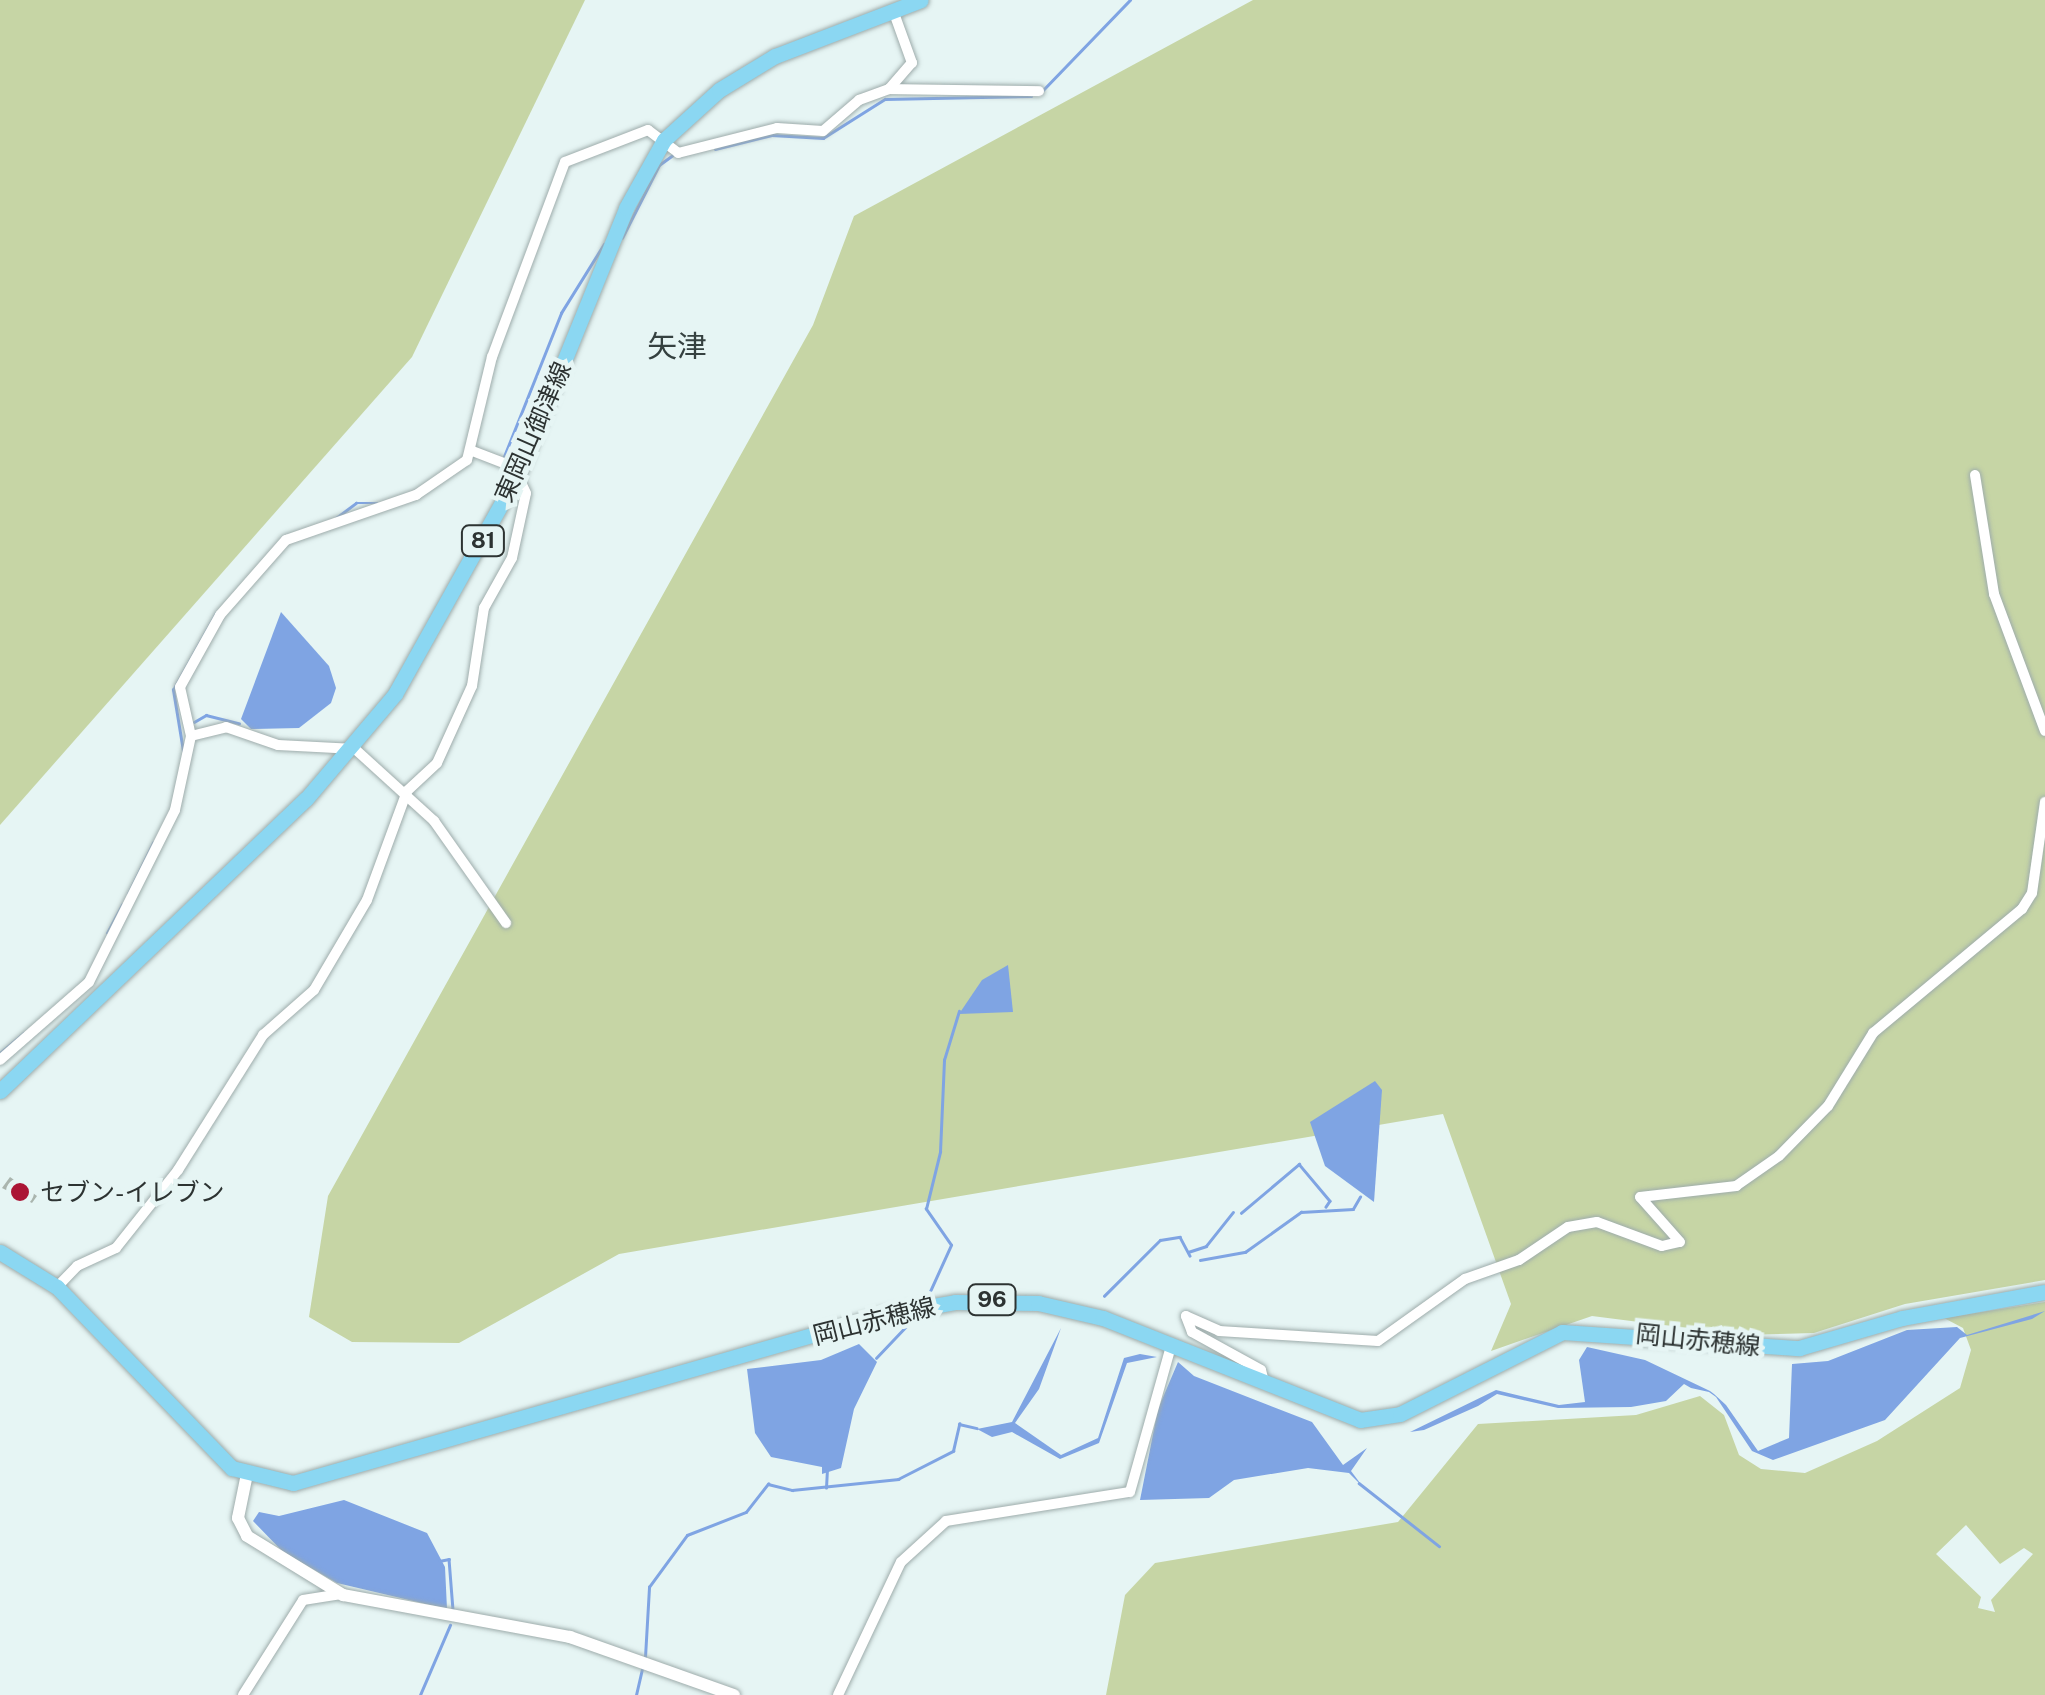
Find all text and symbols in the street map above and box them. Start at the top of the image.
district label: 矢津 [647,328,707,364]
street label: 東岡山御津線 [489,357,577,507]
road number: 81 [460,524,506,558]
place label: セブン-イレブン [40,1177,224,1207]
marker: セブン-イレブン [9,1181,31,1203]
road number: 96 [967,1283,1017,1317]
street label: 岡山赤穂線 [810,1291,938,1351]
street label: 岡山赤穂線 [1634,1319,1762,1361]

